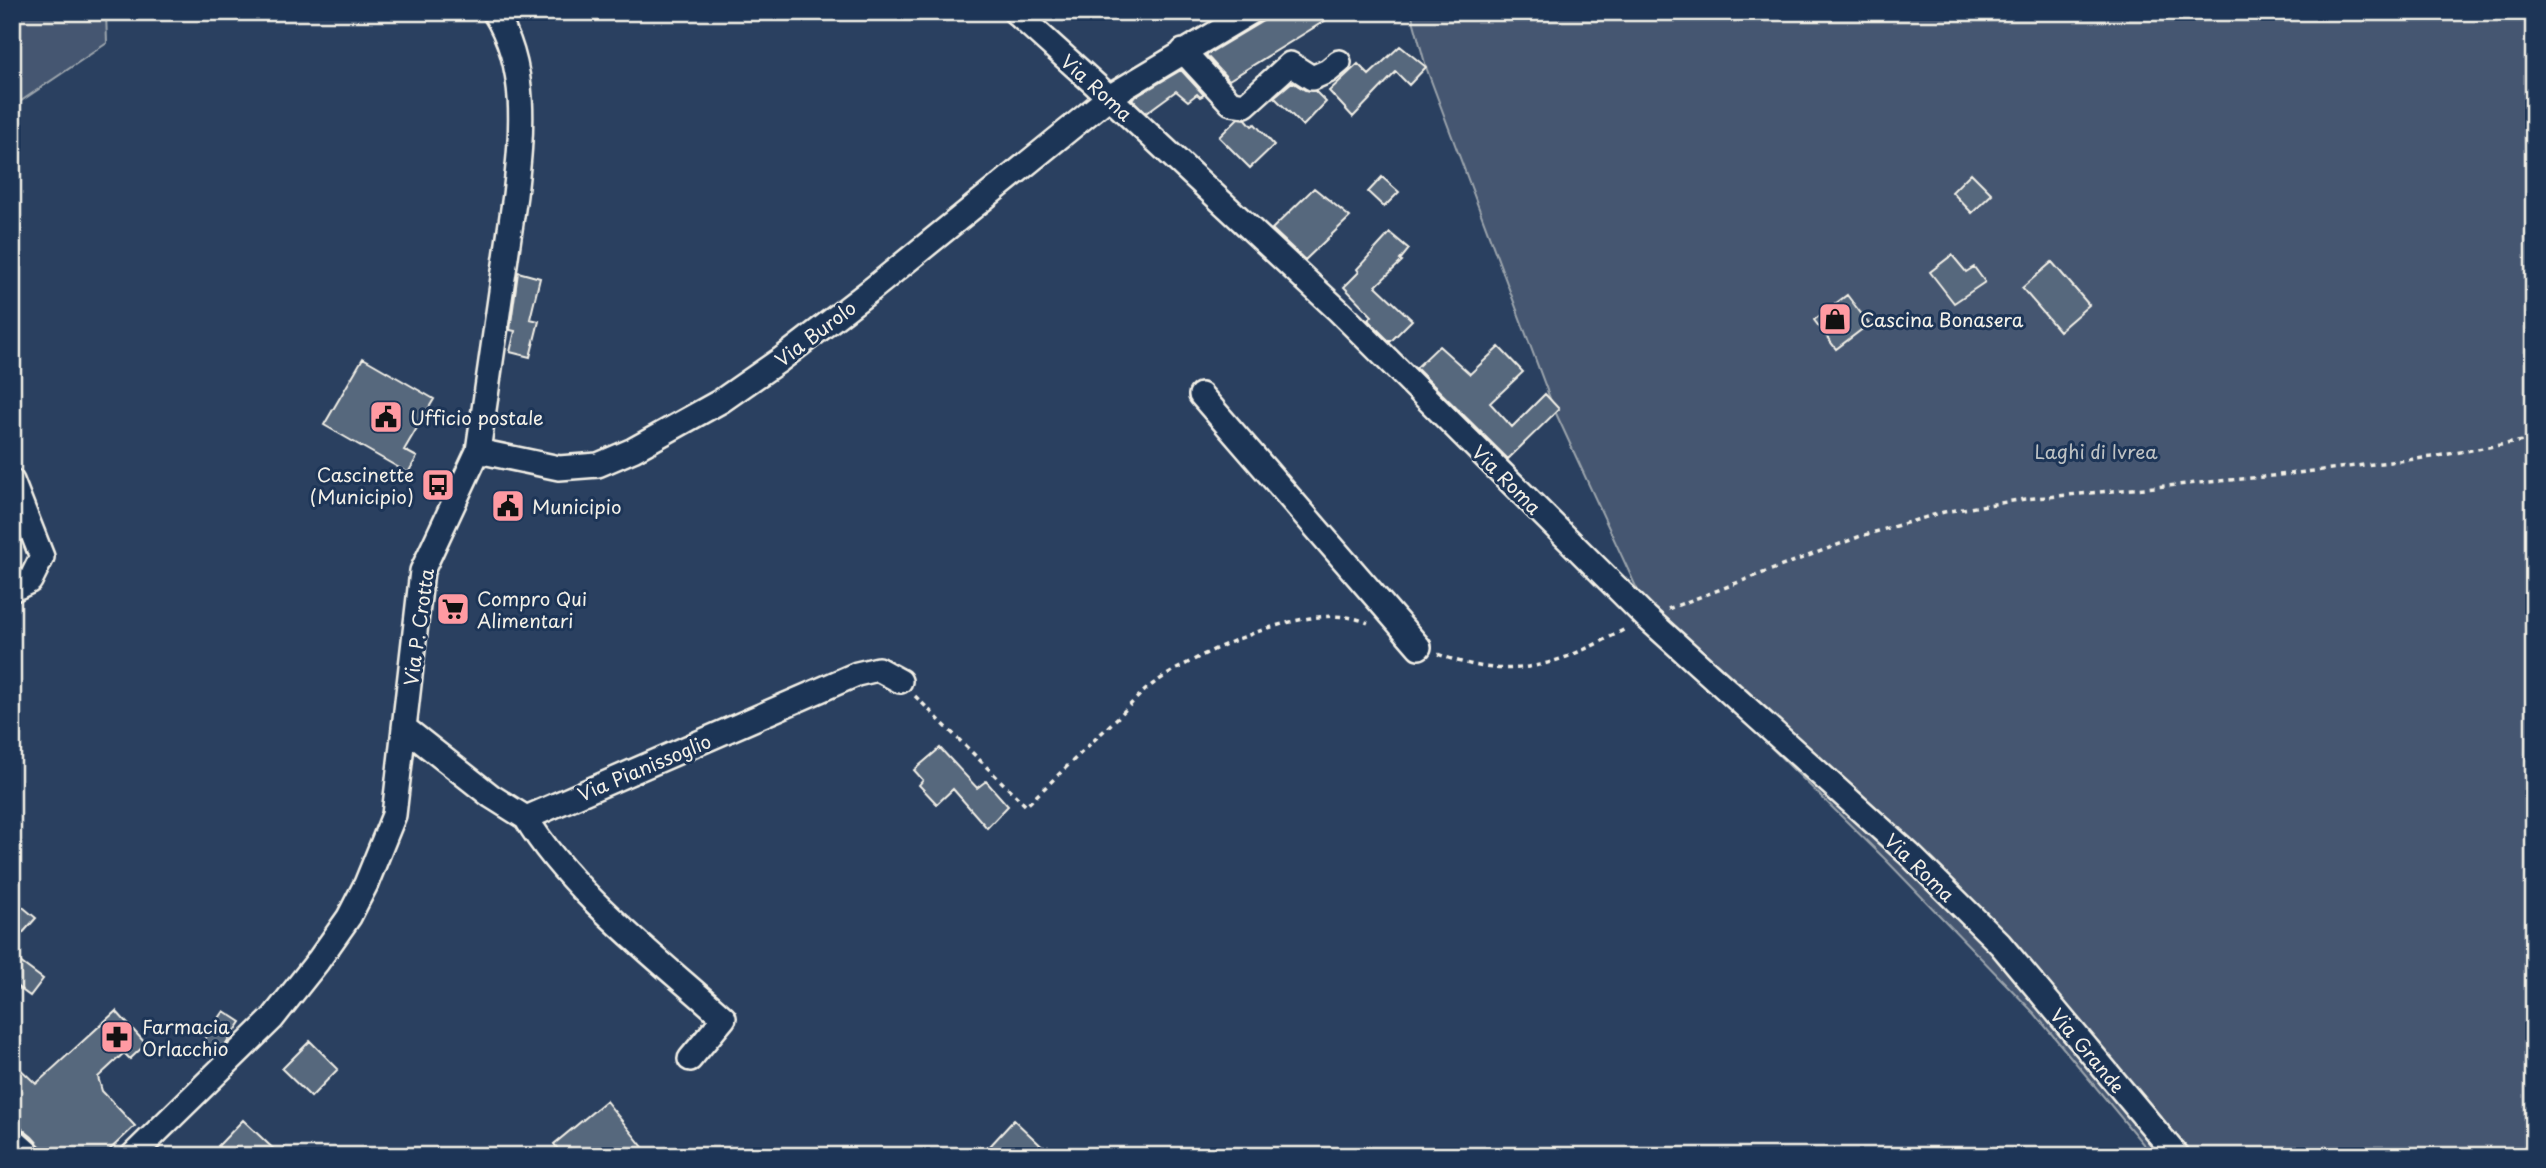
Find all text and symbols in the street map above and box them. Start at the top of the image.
street label: Via Roma [1055,47,1139,127]
street label: Via Burolo [769,293,861,373]
shop icon: Cascina Bonasera [1816,300,1854,338]
place label: Cascina Bonasera [1860,305,2024,333]
public building icon: Ufficio postale [367,398,405,436]
place label: Ufficio postale [410,403,544,431]
park label: Laghi di Ivrea [2034,437,2158,465]
street label: Via Roma [1466,438,1548,520]
place label: Cascinette (Municipio) [310,460,414,510]
bus stop icon: Cascinette (Municipio) [419,466,457,504]
public building icon: Municipio [489,487,527,525]
place label: Municipio [532,492,621,520]
street label: Via P. Crotta [396,566,440,688]
place label: Compro Qui Alimentari [477,584,587,634]
supermarket icon: Compro Qui Alimentari [434,590,472,628]
street label: Via Pianissoglio [573,726,715,808]
street label: Via Roma [1879,826,1962,908]
street label: Via Grande [2044,1001,2132,1099]
place label: Farmacia Orlacchio [142,1012,230,1062]
pharmacy icon: Farmacia Orlacchio [98,1018,136,1056]

